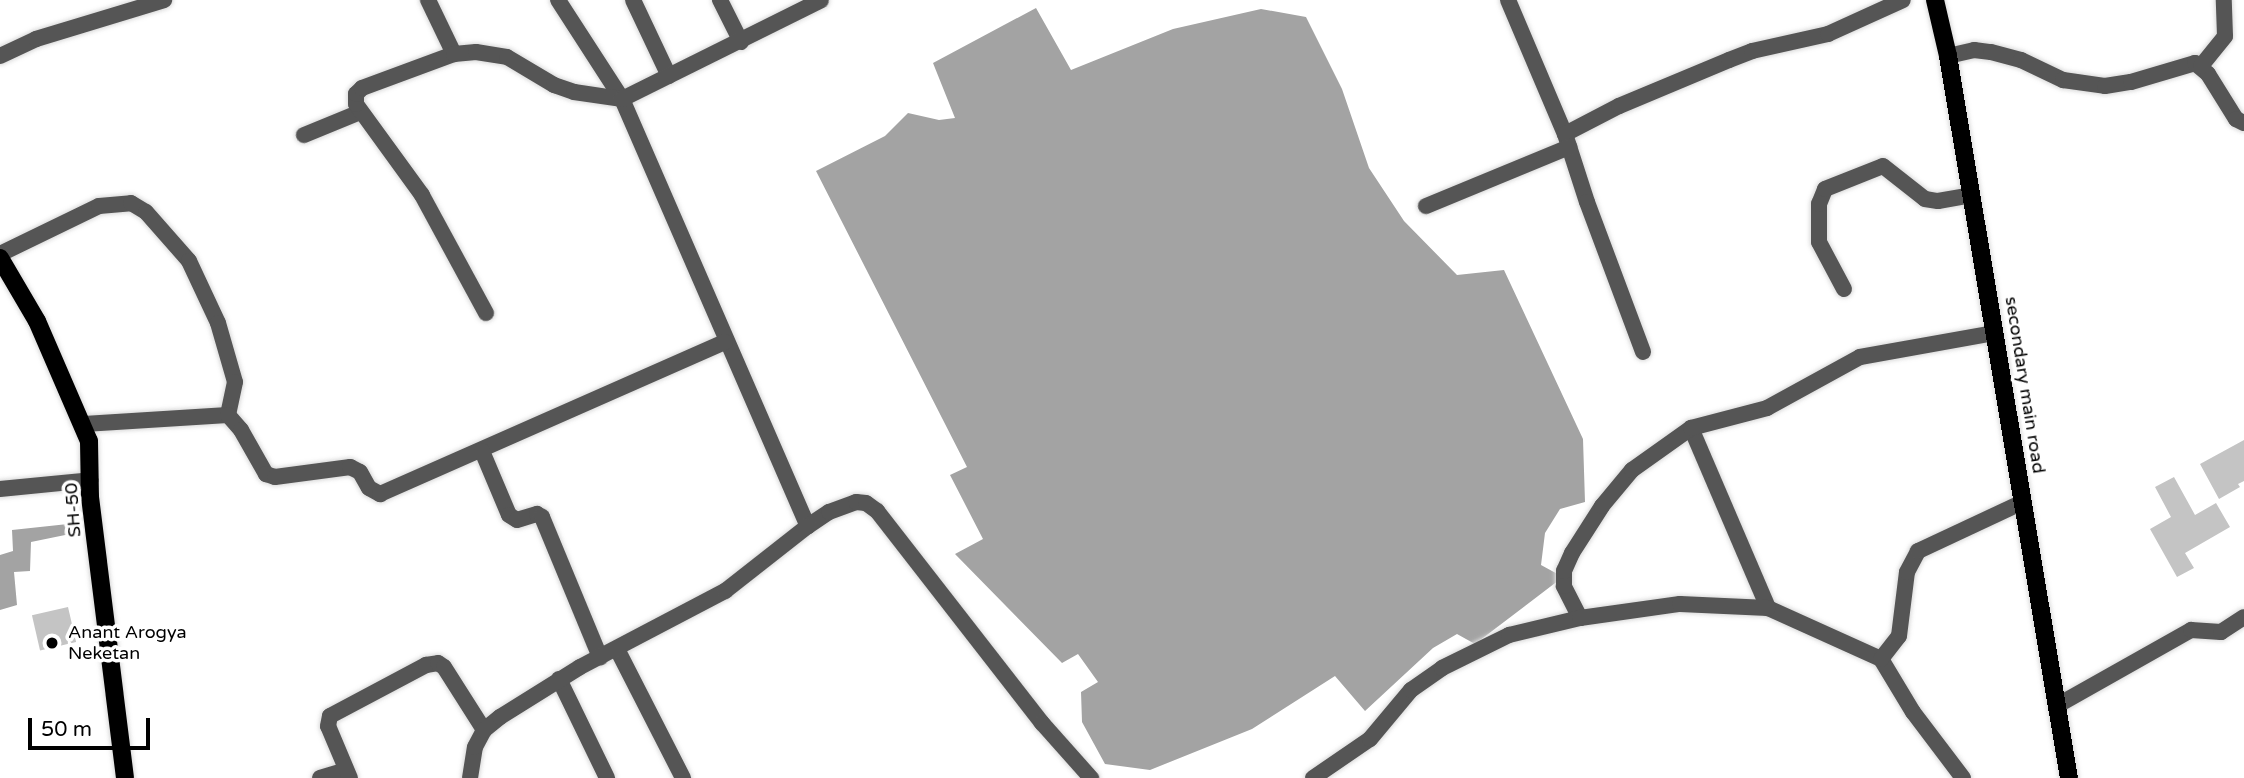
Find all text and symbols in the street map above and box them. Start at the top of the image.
street label: secondary main road [2000,295,2050,475]
street label: SH-50 [60,482,86,538]
place label: Anant Arogya Neketan [68,622,187,664]
marker: Anant Arogya Neketan [42,633,62,653]
scale bar [32,704,154,748]
text: 50 m [41,717,92,742]

